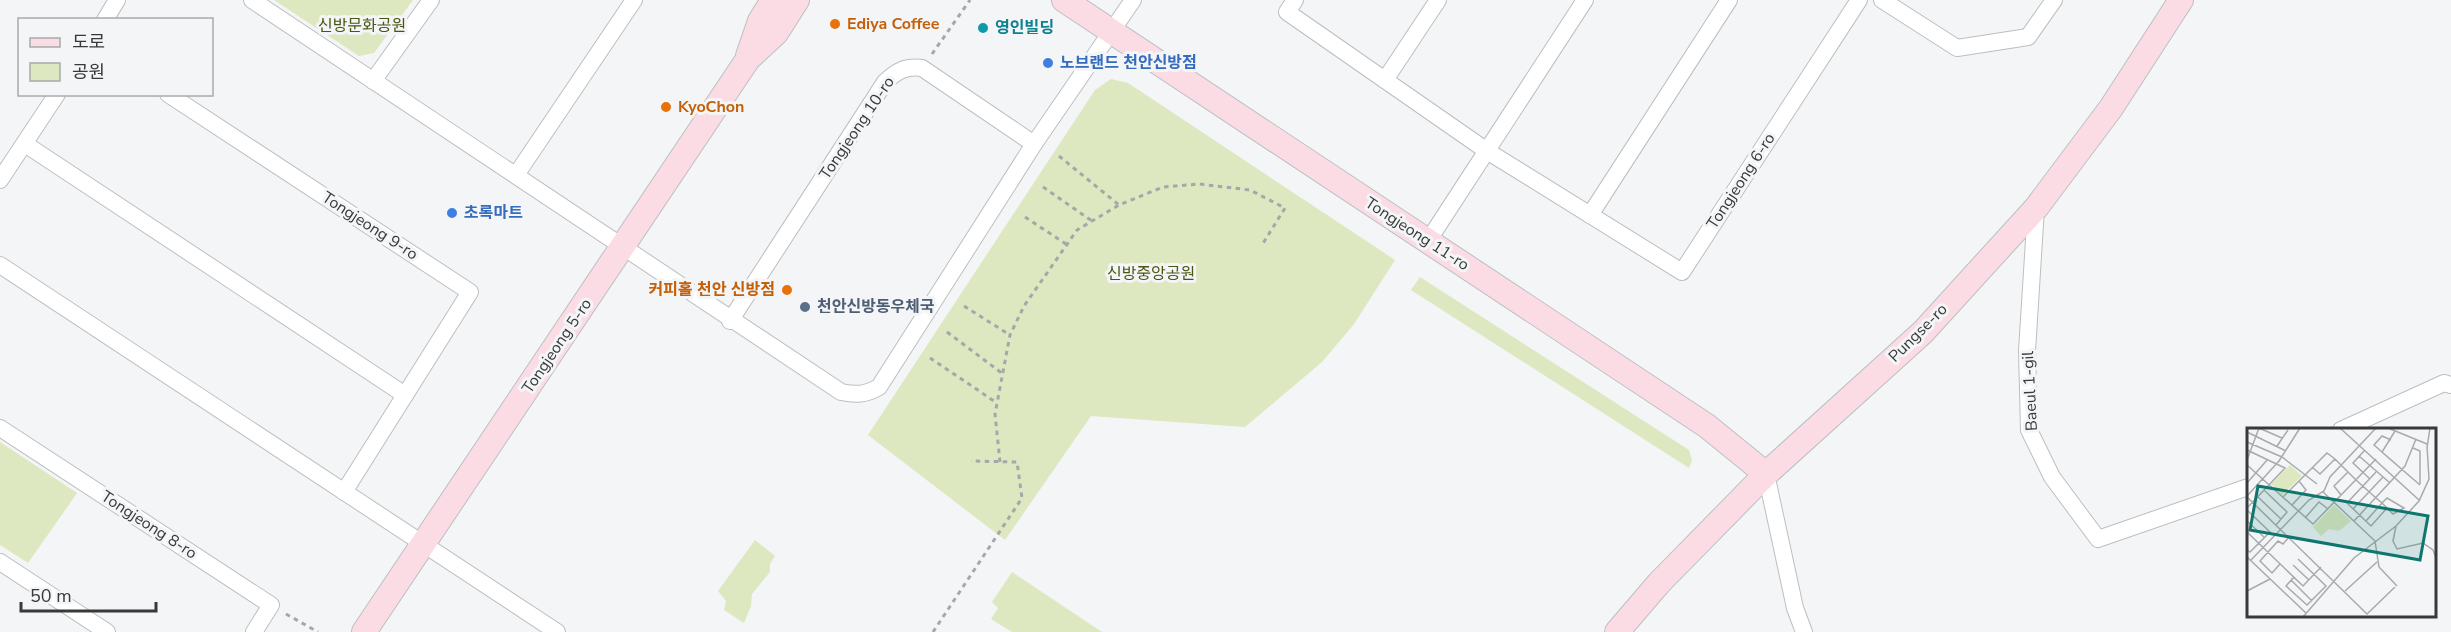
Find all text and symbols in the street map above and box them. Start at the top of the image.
place label: Ediya Coffee [847,13,940,35]
park label: 신방문화공원 [318,15,406,37]
marker: Ediya Coffee [828,17,842,31]
place label: 영인빌딩 [995,17,1054,39]
legend [18,18,213,96]
marker: 영인빌딩 [976,21,990,35]
text: 도로 [72,30,105,54]
place label: 노브랜드 천안신방점 [1060,52,1197,74]
marker: 노브랜드 천안신방점 [1041,56,1055,70]
text: 공원 [72,60,105,84]
street label: Tongjeong 10-ro [814,72,900,184]
place label: KyoChon [678,96,744,118]
marker: KyoChon [659,100,673,114]
street label: Tongjeong 6-ro [1702,129,1780,233]
street label: Tongjeong 9-ro [318,187,422,265]
street label: Tongjeong 11-ro [1361,192,1473,276]
place label: 초록마트 [464,202,523,224]
marker: 초록마트 [445,206,459,220]
park label: 신방중앙공원 [1107,263,1195,285]
place label: 커피홀 천안 신방점 [649,279,775,301]
marker: 커피홀 천안 신방점 [780,283,794,297]
street label: Tongjeong 5-ro [517,294,597,398]
place label: 천안신방동우체국 [817,296,935,318]
street label: Pungse-ro [1884,299,1952,367]
marker: 천안신방동우체국 [798,300,812,314]
street label: Baeul 1-gil [2017,350,2043,432]
inset map [2247,428,2436,617]
street label: Tongjeong 8-ro [97,486,201,564]
scale bar [21,575,156,613]
text: 50 m [30,584,72,608]

